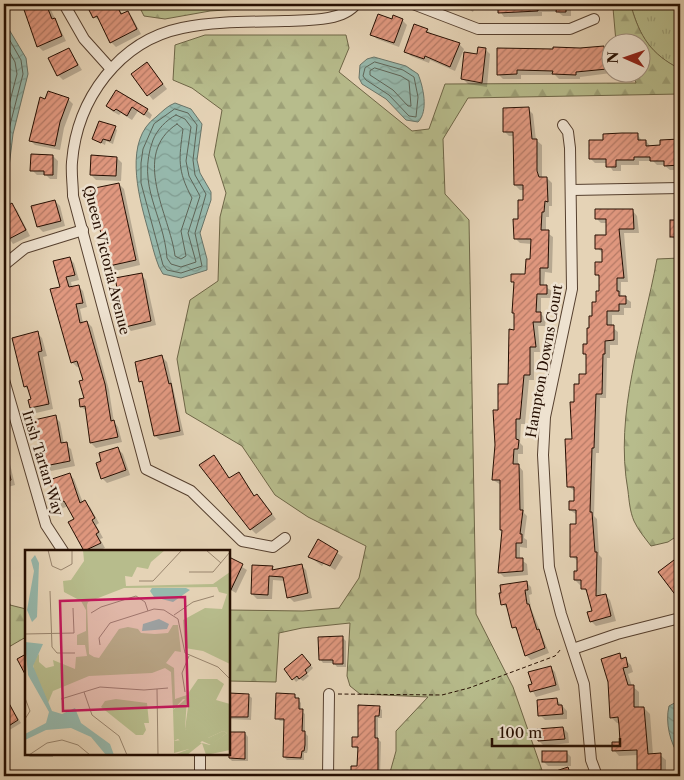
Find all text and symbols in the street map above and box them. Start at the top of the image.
north arrow [602,32,652,82]
text: N [604,51,622,64]
street label: Queen Victoria Avenue [80,183,134,337]
street label: Hampton Downs Court [522,283,566,439]
street label: Irish Tartan Way [18,408,68,518]
inset map [25,550,230,755]
scale bar [492,715,619,747]
text: 100 m [499,723,542,742]

